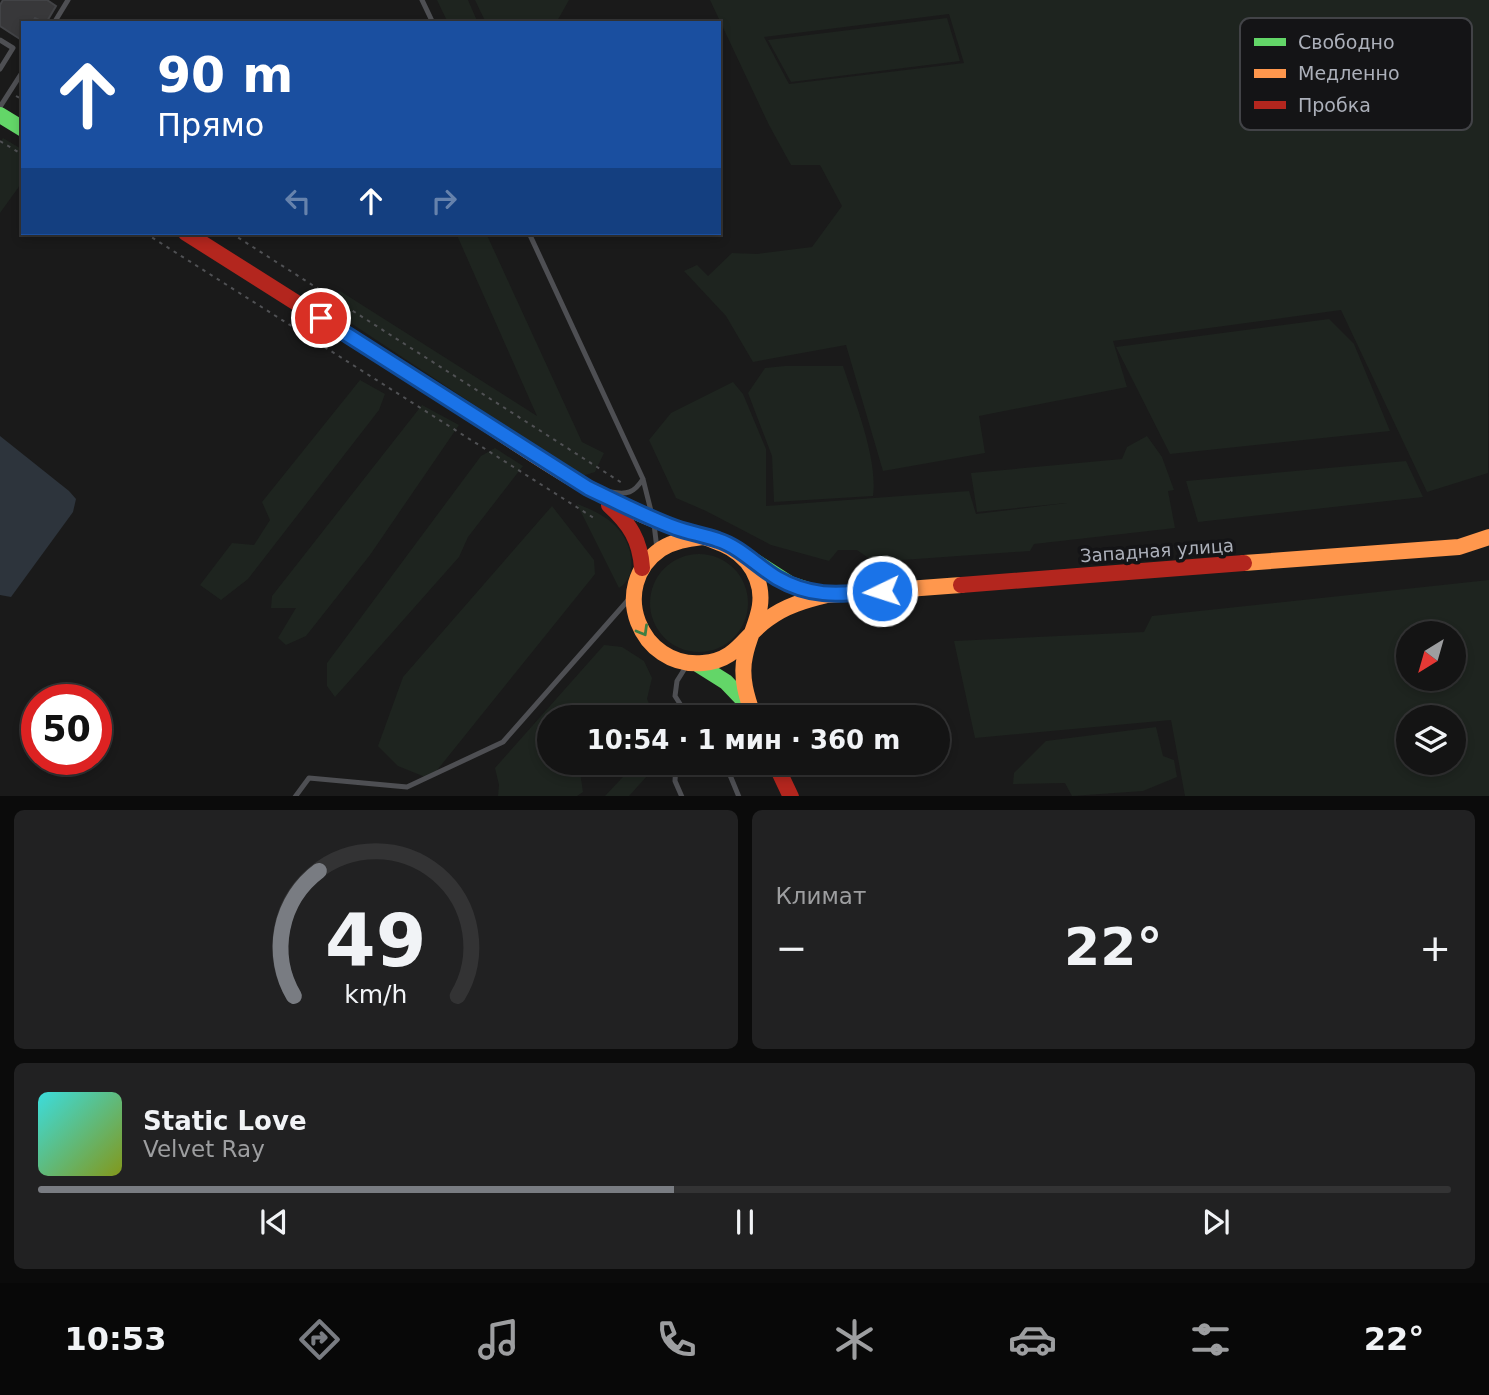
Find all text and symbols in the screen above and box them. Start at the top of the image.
legend [1240,18,1472,130]
text: Свободно [1298,31,1395,53]
text: 90 m [157,47,293,104]
icon: ahead [42,49,133,140]
text: Медленно [1298,62,1400,84]
text: Пробка [1298,94,1371,116]
text: Прямо [157,106,264,144]
icon: left [279,182,317,220]
icon: ahead [352,182,390,220]
icon: right [425,182,463,220]
pin [291,288,351,348]
icon: arrive [302,299,340,337]
street label: Западная улица [1079,535,1235,566]
position arrow [845,554,919,628]
north arrow [1396,621,1466,691]
map controls [1396,621,1466,775]
one-way arrow [635,624,648,636]
speed limit sign: 50 [21,684,112,775]
button: layers [1396,705,1466,775]
text: 10:54 · 1 мин · 360 m [587,725,900,755]
text: Климат [776,883,866,909]
text: 49 [325,898,426,983]
text: 22° [1064,917,1162,977]
text: − [776,926,807,970]
text: + [1419,926,1451,970]
text: km/h [344,979,407,1008]
text: Static Love [143,1106,307,1136]
text: Velvet Ray [143,1136,265,1162]
icon: previous [255,1203,293,1241]
icon: pause [726,1203,764,1241]
icon: next [1197,1203,1235,1241]
icon: directions [295,1315,344,1364]
icon: music [474,1315,523,1364]
icon: phone [652,1315,701,1364]
icon: climate [830,1315,879,1364]
icon: car [1008,1315,1057,1364]
icon: filters [1186,1315,1235,1364]
text: 10:53 [65,1320,166,1358]
text: 22° [1364,1320,1424,1358]

